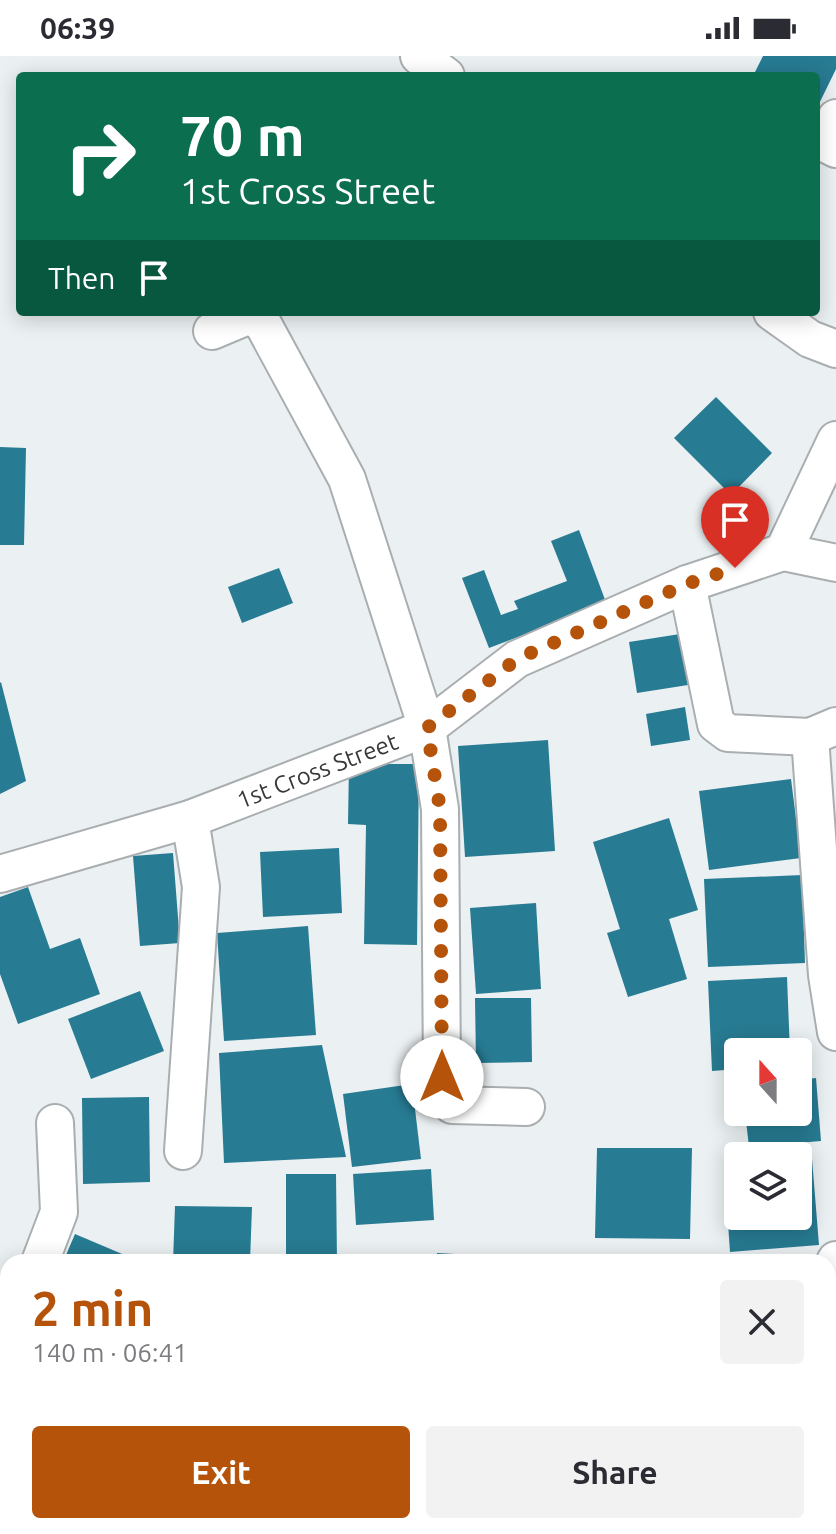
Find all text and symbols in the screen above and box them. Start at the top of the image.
text: 06:39 [40,11,115,45]
icon: right [48,104,152,208]
text: 70 m [180,104,305,167]
text: 1st Cross Street [180,170,435,211]
icon: arrive [132,256,176,300]
text: Then [48,261,116,295]
pin [701,486,769,568]
icon: arrive [713,498,757,542]
street label: 1st Cross Street [233,727,402,813]
position arrow [400,1035,484,1119]
north arrow [724,1038,812,1126]
map controls [724,1038,812,1230]
button: layers [724,1142,812,1230]
button: close [720,1280,804,1364]
text: 2 min [32,1281,153,1335]
text: 140 m · 06:41 [32,1338,188,1367]
button: Exit [32,1426,410,1518]
button: Share [426,1426,804,1518]

